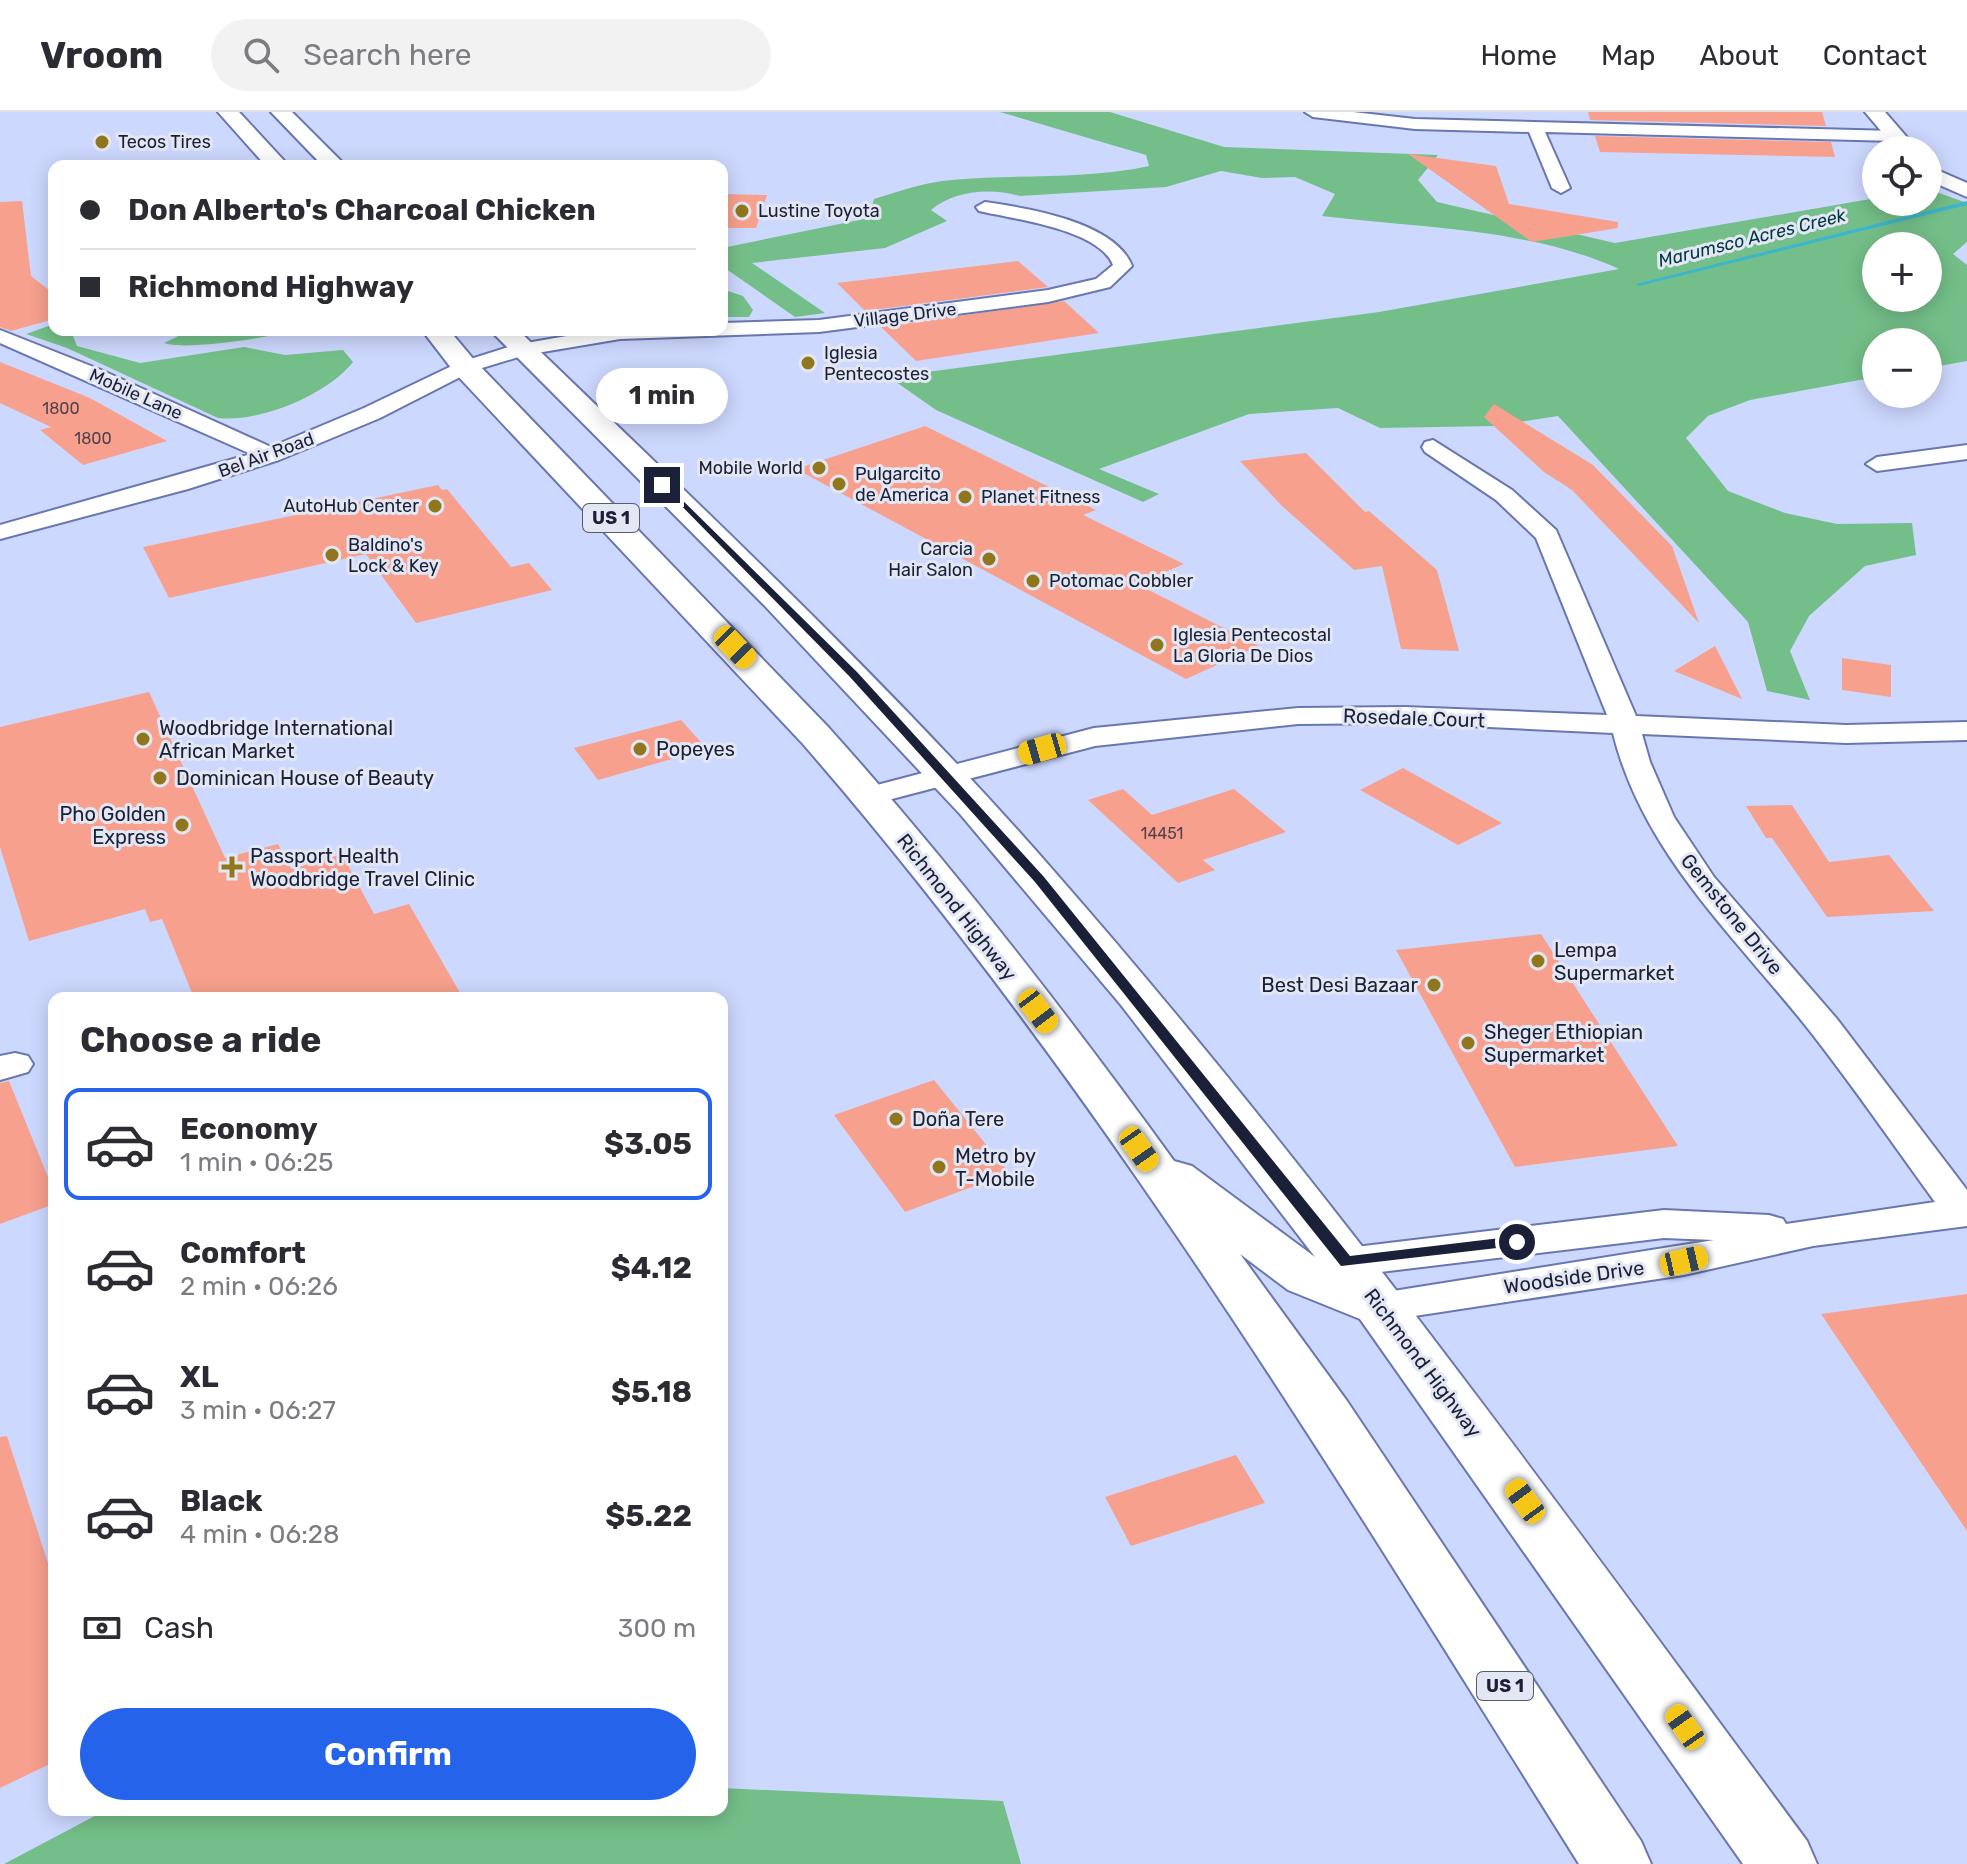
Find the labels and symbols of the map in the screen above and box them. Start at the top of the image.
place label: Tecos Tires [118,131,211,153]
marker: Tecos Tires [93,133,111,151]
place label: Lustine Toyota [758,200,880,222]
marker: Lustine Toyota [733,202,751,220]
water label: Marumsco Acres Creek [1656,204,1849,272]
street label: Village Drive [852,298,958,332]
place label: Iglesia Pentecostes [824,342,929,385]
marker: Iglesia Pentecostes [799,354,817,372]
street label: Mobile Lane [86,364,186,424]
callout: 1 min [596,369,728,425]
house number: 1800 [42,399,80,418]
street label: Bel Air Road [215,428,317,482]
house number: 1800 [74,429,112,448]
place label: Mobile World [698,457,803,479]
marker: Mobile World [810,459,828,477]
place label: Pulgarcito de America [855,463,949,506]
route end [644,467,680,503]
marker: Pulgarcito de America [830,475,848,493]
place label: Planet Fitness [981,486,1101,508]
marker: Planet Fitness [956,488,974,506]
place label: AutoHub Center [283,495,419,517]
marker: AutoHub Center [426,497,444,515]
road number: US 1 [583,504,639,532]
place label: Baldino's Lock & Key [348,534,439,577]
place label: Carcia Hair Salon [888,538,973,581]
marker: Baldino's Lock & Key [323,546,341,564]
marker: Carcia Hair Salon [980,550,998,568]
place label: Potomac Cobbler [1049,570,1194,592]
marker: Potomac Cobbler [1024,572,1042,590]
car [710,621,760,673]
place label: Iglesia Pentecostal La Gloria De Dios [1173,624,1331,667]
marker: Iglesia Pentecostal La Gloria De Dios [1148,636,1166,654]
street label: Rosedale Court [1343,704,1486,732]
place label: Woodbridge International African Market [159,716,393,763]
marker: Woodbridge International African Market [134,730,152,748]
car [1016,731,1068,767]
place label: Popeyes [656,737,735,761]
marker: Popeyes [631,740,649,758]
place label: Dominican House of Beauty [176,766,434,790]
marker: Dominican House of Beauty [151,769,169,787]
place label: Pho Golden Express [59,802,166,849]
marker: Pho Golden Express [173,816,191,834]
house number: 14451 [1141,824,1183,843]
street label: Richmond Highway [892,829,1022,985]
place label: Passport Health Woodbridge Travel Clinic [250,844,475,891]
street label: Gemstone Drive [1676,849,1788,979]
marker: Passport Health Woodbridge Travel Clinic [221,856,243,878]
place label: Lempa Supermarket [1554,938,1675,985]
marker: Lempa Supermarket [1529,952,1547,970]
place label: Best Desi Bazaar [1261,973,1418,997]
marker: Best Desi Bazaar [1425,976,1443,994]
car [1014,985,1062,1037]
place label: Sheger Ethiopian Supermarket [1484,1020,1643,1067]
marker: Sheger Ethiopian Supermarket [1459,1034,1477,1052]
place label: Doña Tere [912,1107,1004,1131]
marker: Doña Tere [887,1110,905,1128]
car [1115,1122,1163,1176]
place label: Metro by T-Mobile [955,1144,1036,1191]
marker: Metro by T-Mobile [930,1158,948,1176]
route start [1499,1224,1535,1260]
car [1658,1244,1710,1278]
street label: Woodside Drive [1502,1255,1646,1299]
street label: Richmond Highway [1359,1284,1487,1442]
car [1501,1475,1549,1527]
road number: US 1 [1477,1672,1533,1700]
car [1661,1700,1709,1754]

